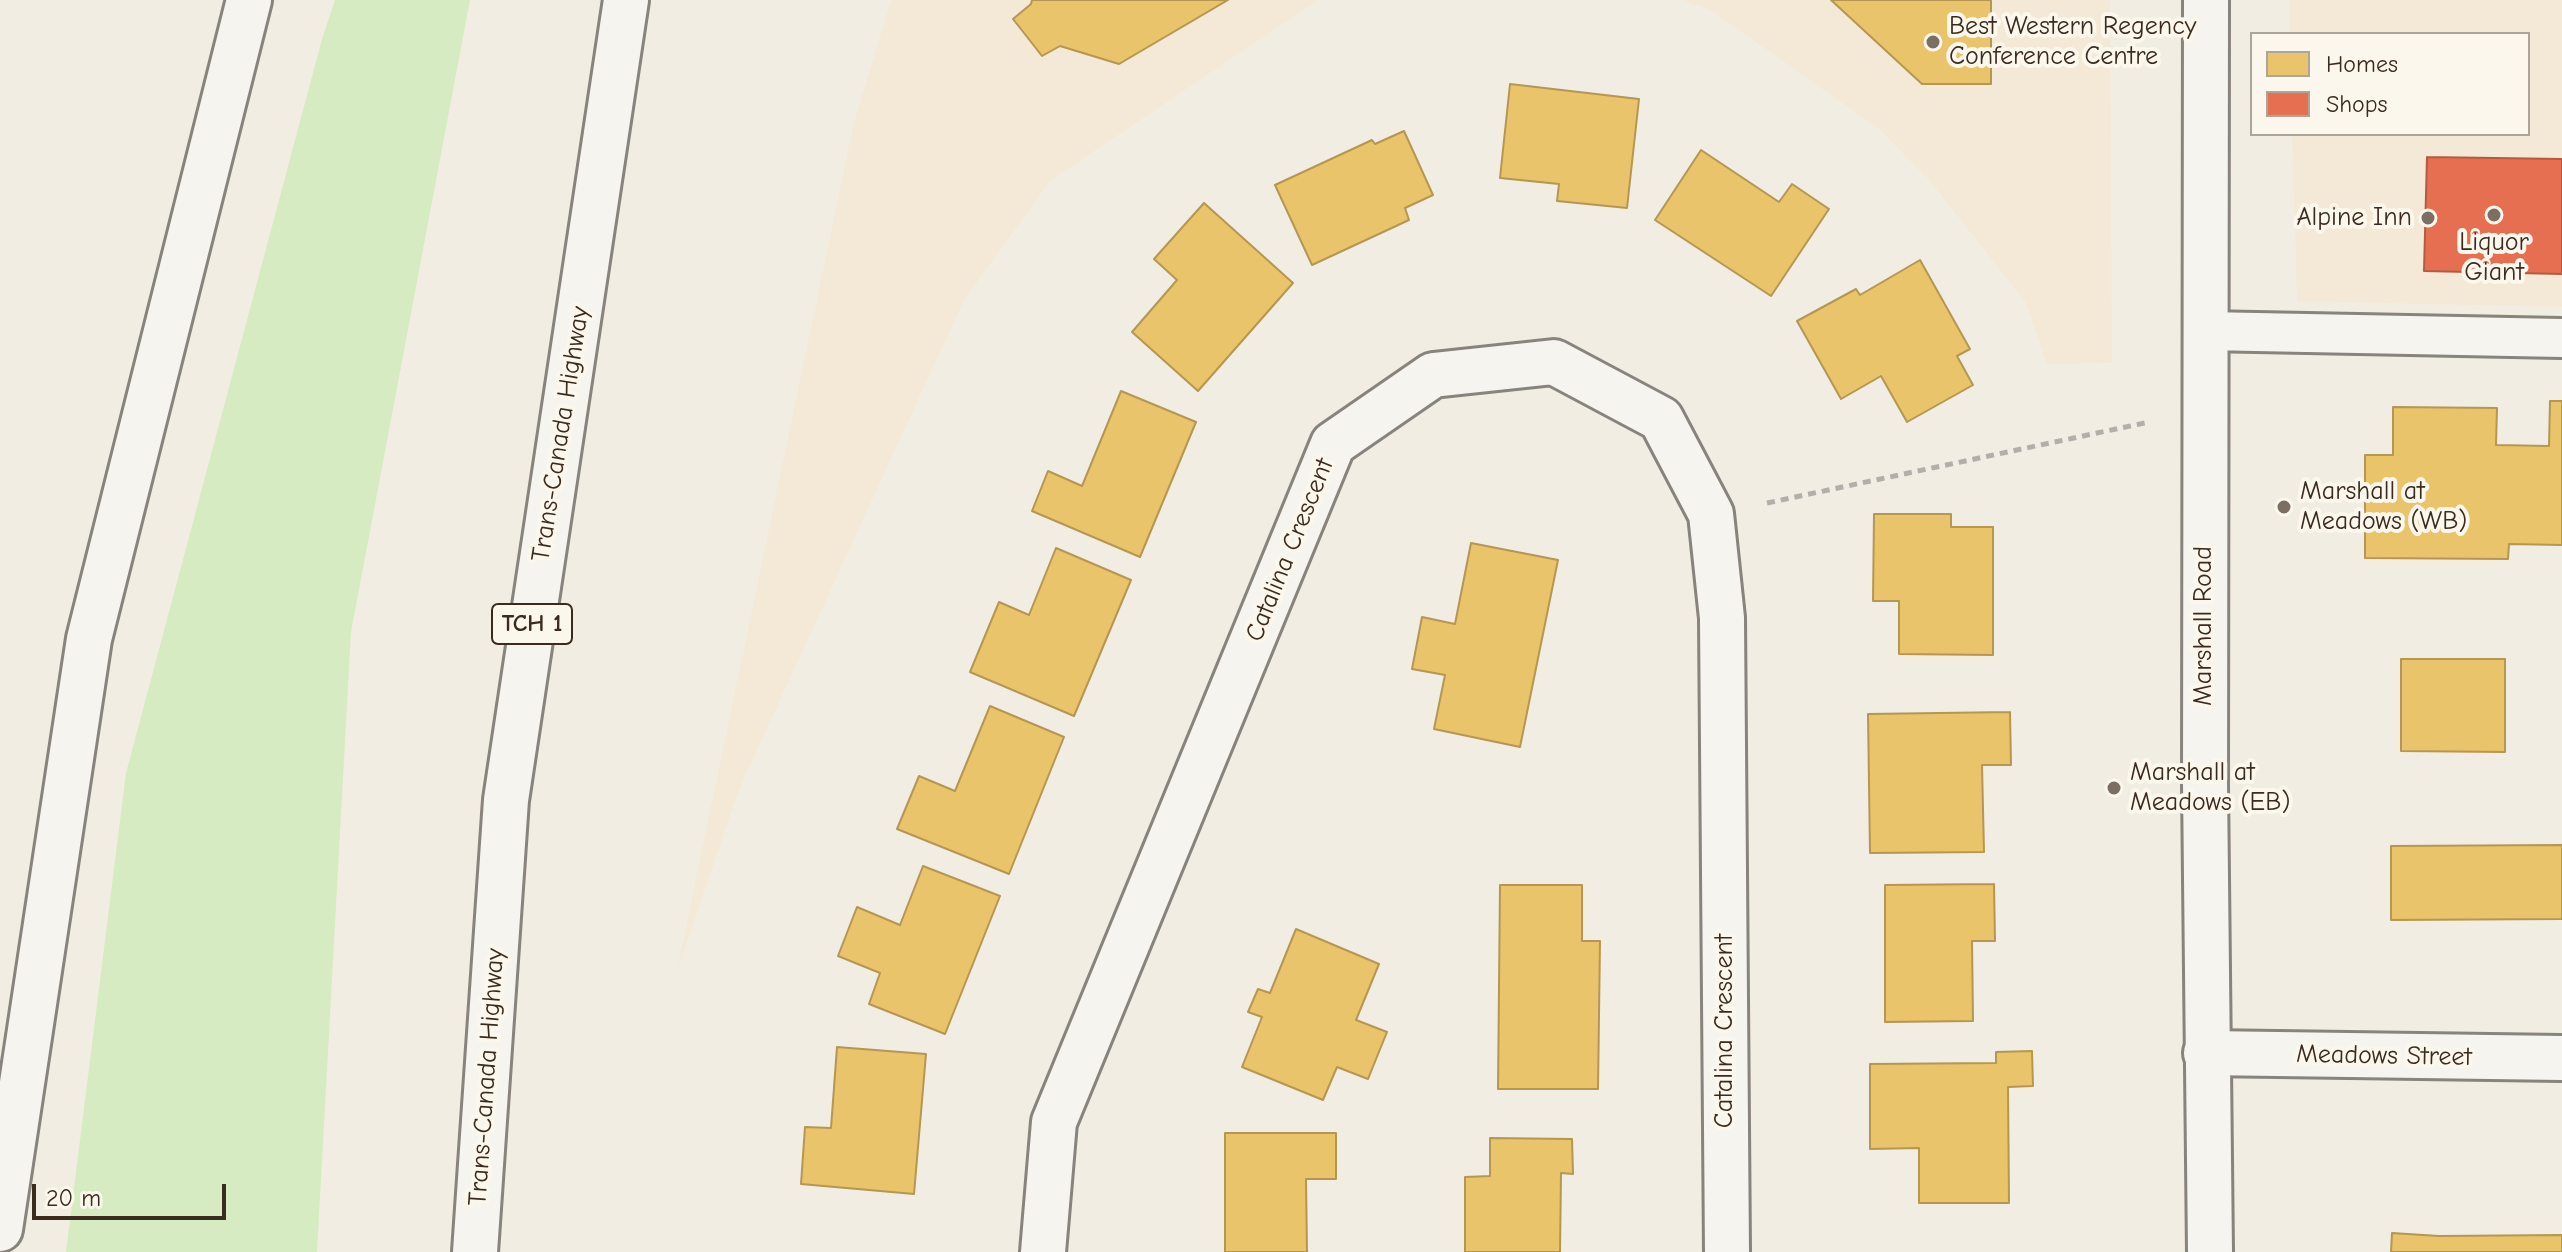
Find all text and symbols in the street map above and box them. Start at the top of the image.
place label: Best Western Regency Conference Centre [1949,11,2196,72]
legend [2250,32,2530,136]
marker: Best Western Regency Conference Centre [1924,33,1942,51]
text: Homes [2326,50,2398,78]
text: Shops [2326,90,2387,118]
place label: Alpine Inn [2296,202,2412,234]
marker: Liquor Giant [2485,206,2503,224]
marker: Alpine Inn [2419,209,2437,227]
place label: Liquor Giant [2459,227,2529,288]
street label: Trans-Canada Highway [525,304,597,564]
street label: Catalina Crescent [1239,454,1341,646]
place label: Marshall at Meadows (WB) [2300,476,2467,538]
marker: Marshall at Meadows (WB) [2275,498,2293,516]
street label: Marshall Road [2188,546,2220,706]
road number: TCH 1 [492,604,572,644]
place label: Marshall at Meadows (EB) [2130,757,2290,818]
marker: Marshall at Meadows (EB) [2105,779,2123,797]
street label: Catalina Crescent [1709,934,1741,1128]
street label: Trans-Canada Highway [462,947,512,1207]
street label: Meadows Street [2296,1039,2472,1073]
scale bar [36,1168,230,1218]
text: 20 m [46,1184,101,1212]

